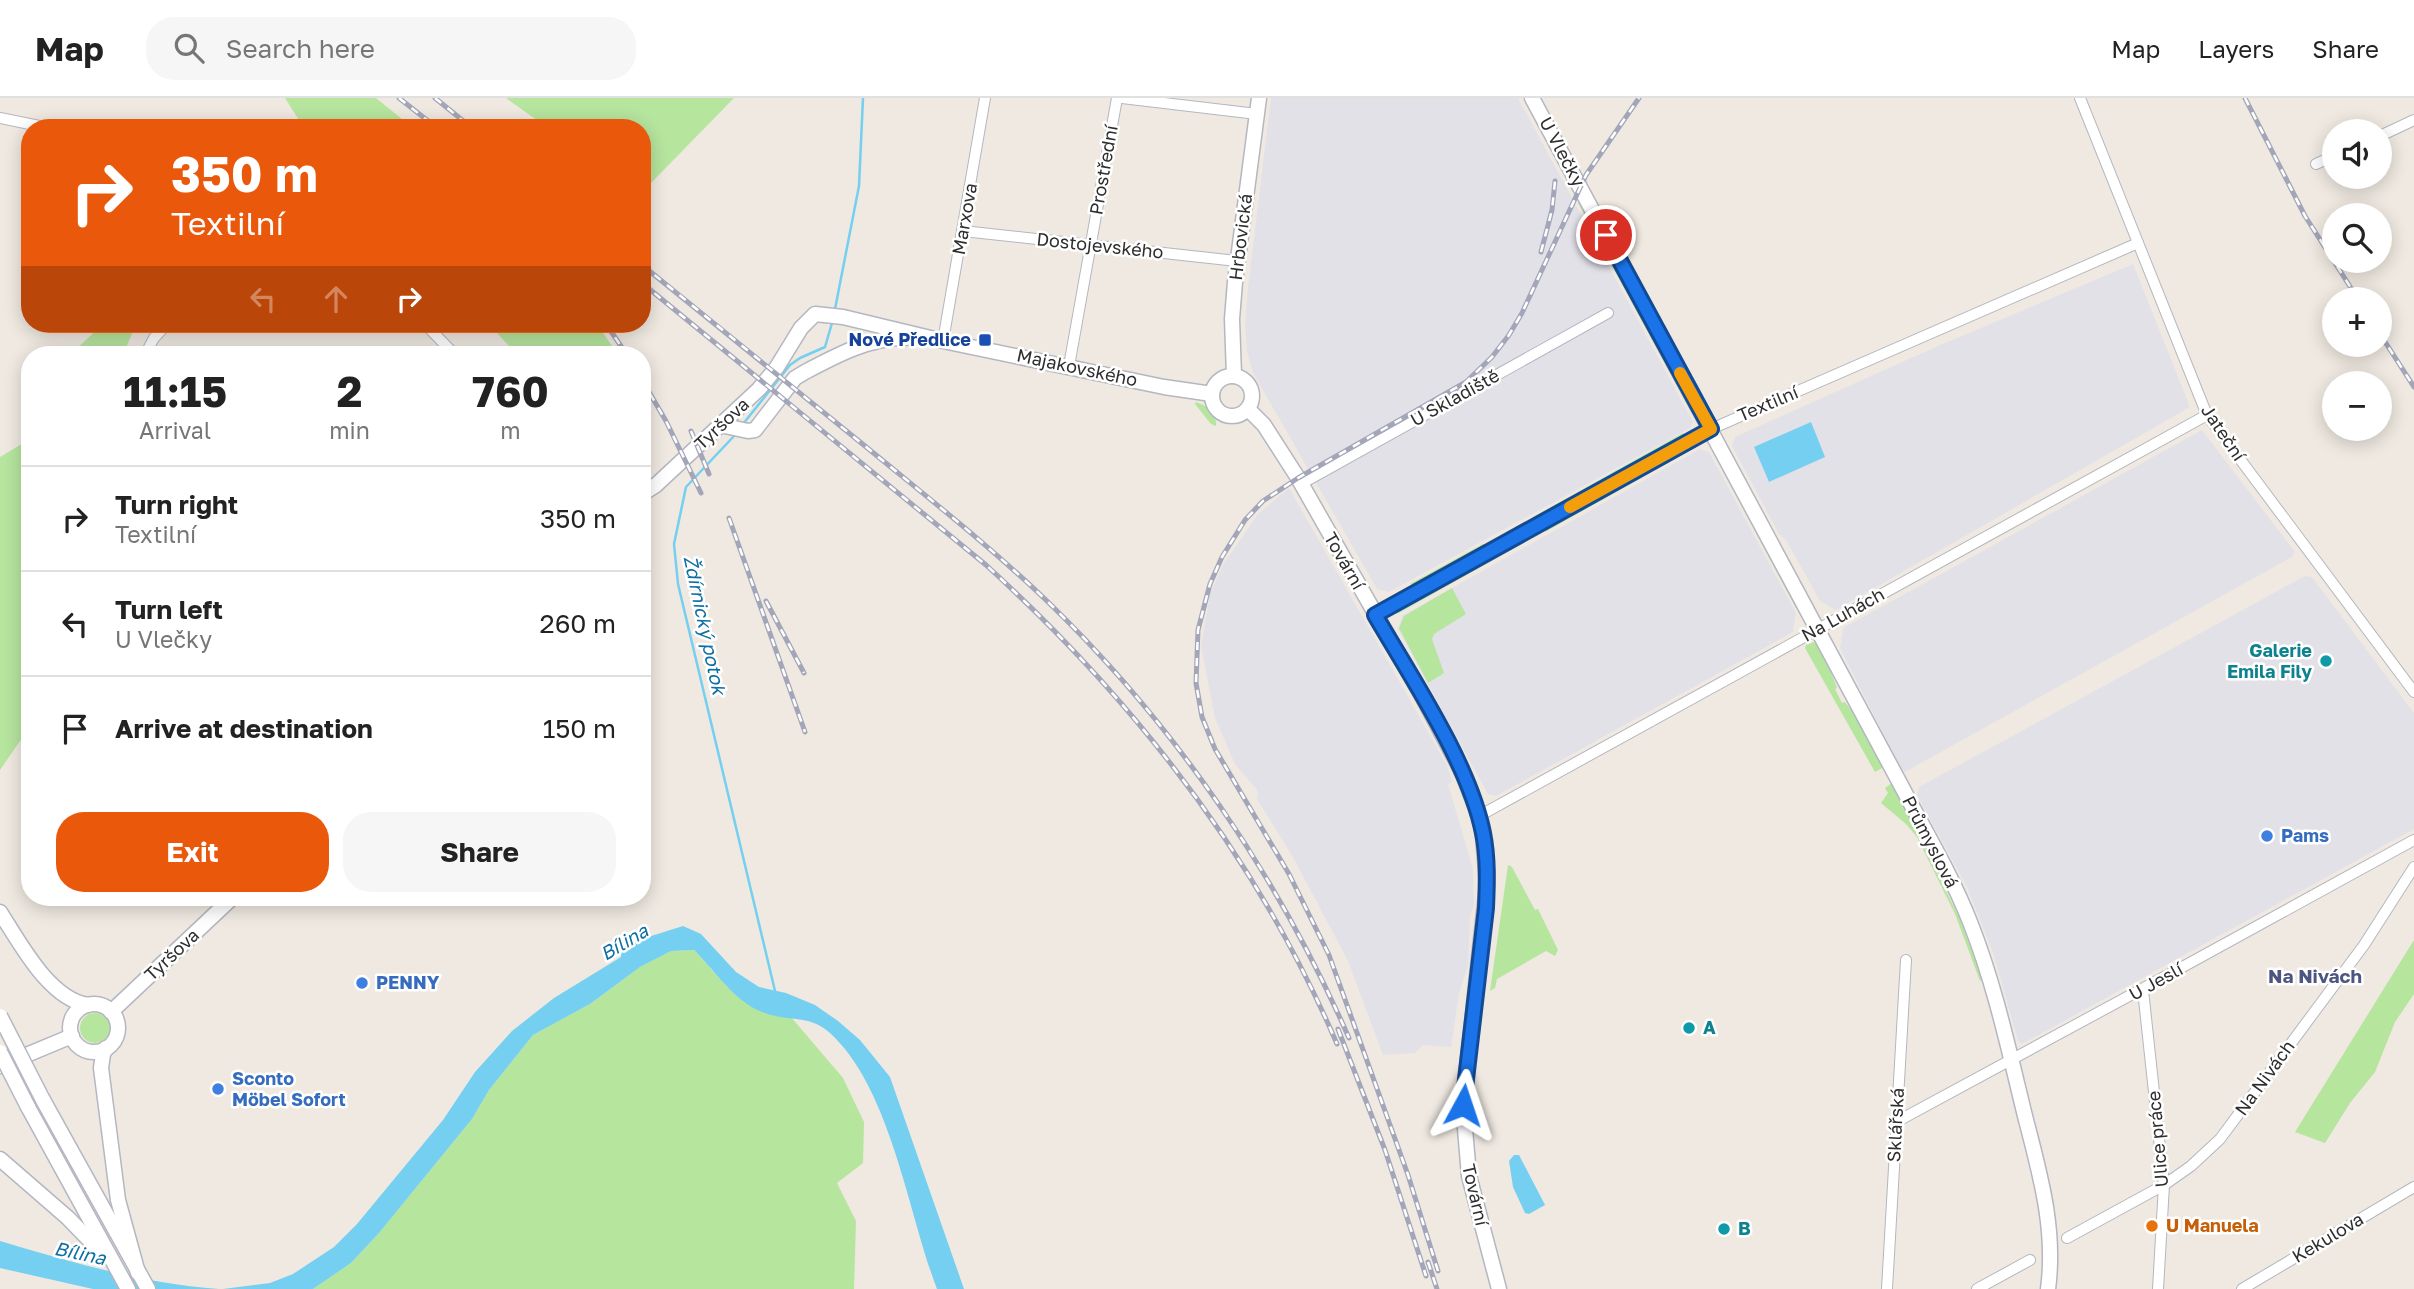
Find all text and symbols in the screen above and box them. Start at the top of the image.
search box [146,17,636,80]
text: Map [35,29,104,68]
icon: search [170,29,208,67]
text: Search here [226,33,375,64]
text: Map [2111,34,2160,63]
text: Layers [2198,34,2274,63]
text: Share [2312,34,2379,63]
street label: U Vlečky [1535,113,1590,190]
map controls [2322,119,2392,441]
button: sound [2322,119,2392,189]
street label: Prostřední [1084,122,1122,216]
text: 350 m [171,144,318,203]
icon: right [56,147,147,238]
street label: Marxova [947,181,981,256]
street label: Hrbovická [1224,192,1256,281]
button: search [2322,203,2392,273]
text: Textilní [171,204,284,242]
pin [1576,205,1636,265]
icon: arrive [1587,216,1625,254]
street label: Dostojevského [1036,227,1165,263]
icon: left [244,280,282,318]
icon: ahead [317,280,355,318]
icon: right [390,280,428,318]
button: + [2322,287,2392,357]
place label: Nové Předlice [849,328,971,350]
marker: Nové Předlice [977,332,993,348]
street label: Majakovského [1015,344,1139,391]
street label: U Skladiště [1406,364,1503,431]
text: 11:15 [123,366,227,416]
text: 2 [337,366,362,416]
text: 760 [472,366,549,416]
button: − [2322,371,2392,441]
street label: Textilní [1734,380,1802,426]
street label: Tyršova [689,393,753,454]
street label: Jateční [2197,400,2251,466]
text: Arrival [139,416,211,444]
text: min [329,416,370,444]
text: m [500,416,521,444]
text: Turn right [115,489,238,520]
icon: right [56,500,94,538]
text: 350 m [540,503,616,534]
text: Textilní [115,520,196,548]
street label: Tovární [1320,528,1371,594]
water label: Ždírnický potok [680,553,732,699]
street label: Na Luhách [1797,582,1888,646]
text: Turn left [115,594,223,625]
icon: left [56,605,94,643]
text: 260 m [540,608,616,639]
text: U Vlečky [115,625,212,653]
place label: Galerie Emila Fily [2227,639,2312,682]
marker: Galerie Emila Fily [2318,653,2334,669]
icon: arrive [56,710,94,748]
text: Arrive at destination [115,713,373,744]
text: 150 m [543,713,616,744]
street label: Průmyslová [1898,792,1964,891]
button: Exit [56,812,329,892]
button: Share [343,812,616,892]
place label: Pams [2281,824,2329,846]
marker: Pams [2259,828,2275,844]
water label: Bílina [596,918,653,965]
street label: Tyršova [139,924,203,985]
street label: U Jeslí [2125,957,2187,1005]
district label: Na Nivách [2268,964,2362,987]
place label: PENNY [376,971,440,993]
marker: PENNY [354,975,370,991]
place label: A [1703,1016,1716,1038]
marker: A [1681,1020,1697,1036]
street label: Na Nivách [2230,1036,2299,1119]
place label: Sconto Möbel Sofort [232,1067,346,1110]
position arrow [1426,1068,1500,1142]
marker: Sconto Möbel Sofort [210,1081,226,1097]
street label: Sklářská [1882,1087,1908,1163]
street label: Ulice práce [2142,1090,2172,1188]
street label: Tovární [1458,1162,1494,1229]
street label: Kekulova [2288,1207,2367,1267]
place label: U Manuela [2166,1214,2259,1236]
place label: B [1738,1217,1751,1239]
marker: U Manuela [2144,1218,2160,1234]
marker: B [1716,1221,1732,1237]
water label: Bílina [52,1236,109,1269]

